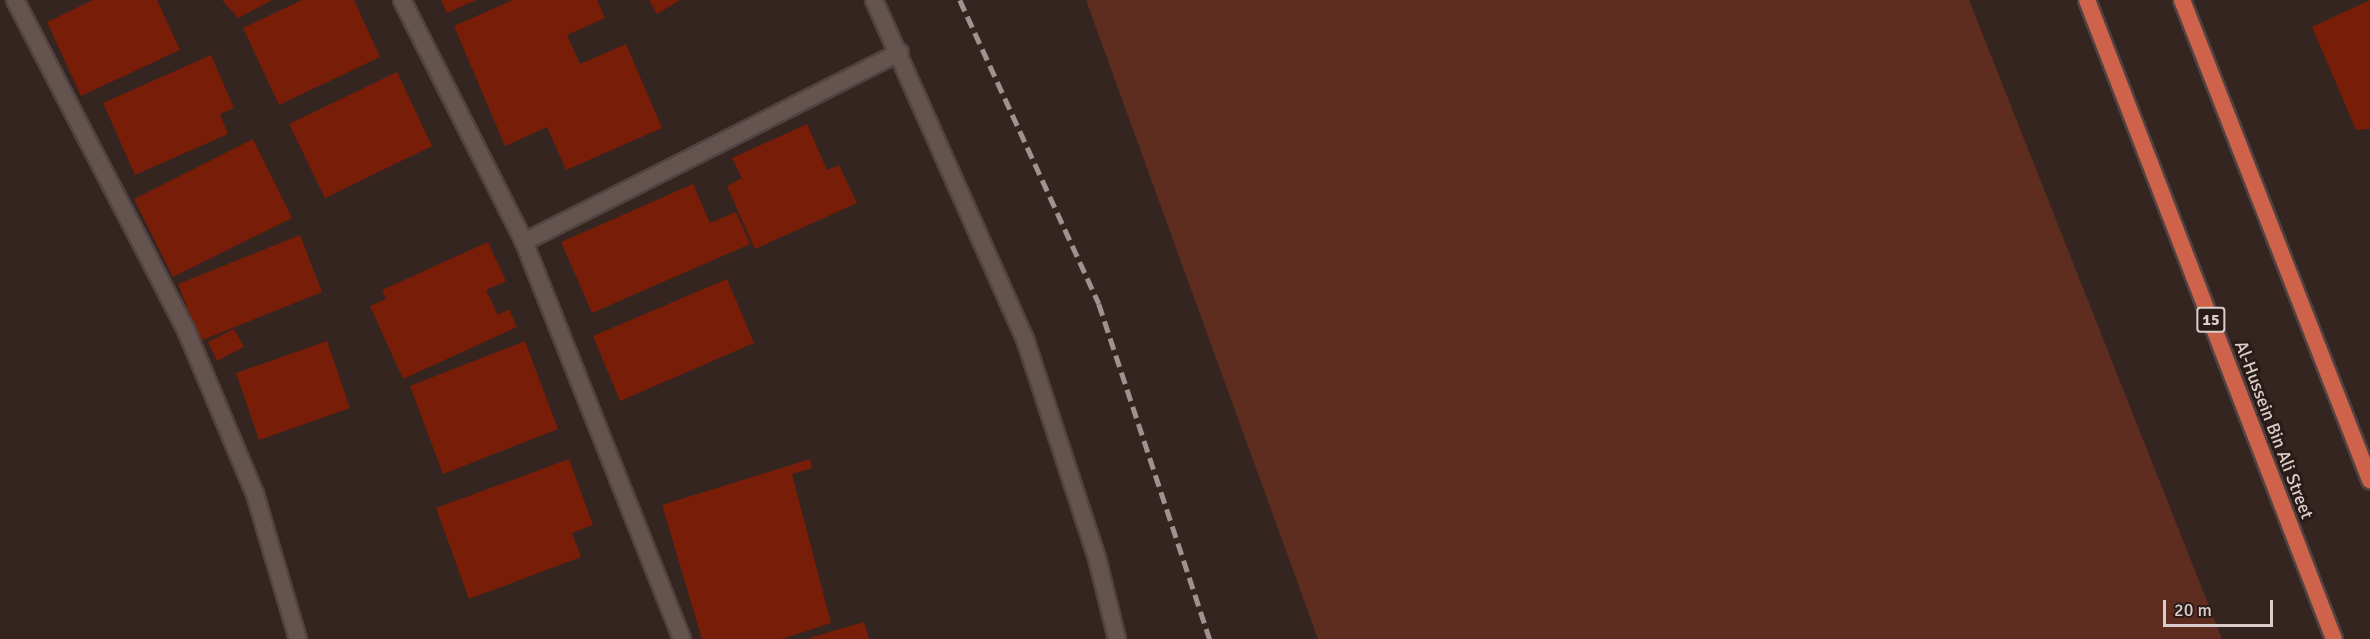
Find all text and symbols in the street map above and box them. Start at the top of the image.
road number: 15 [2196,307,2226,333]
street label: Al-Hussein Bin Ali Street [2230,338,2318,522]
scale bar [2166,588,2276,626]
text: 20 m [2174,599,2212,621]

